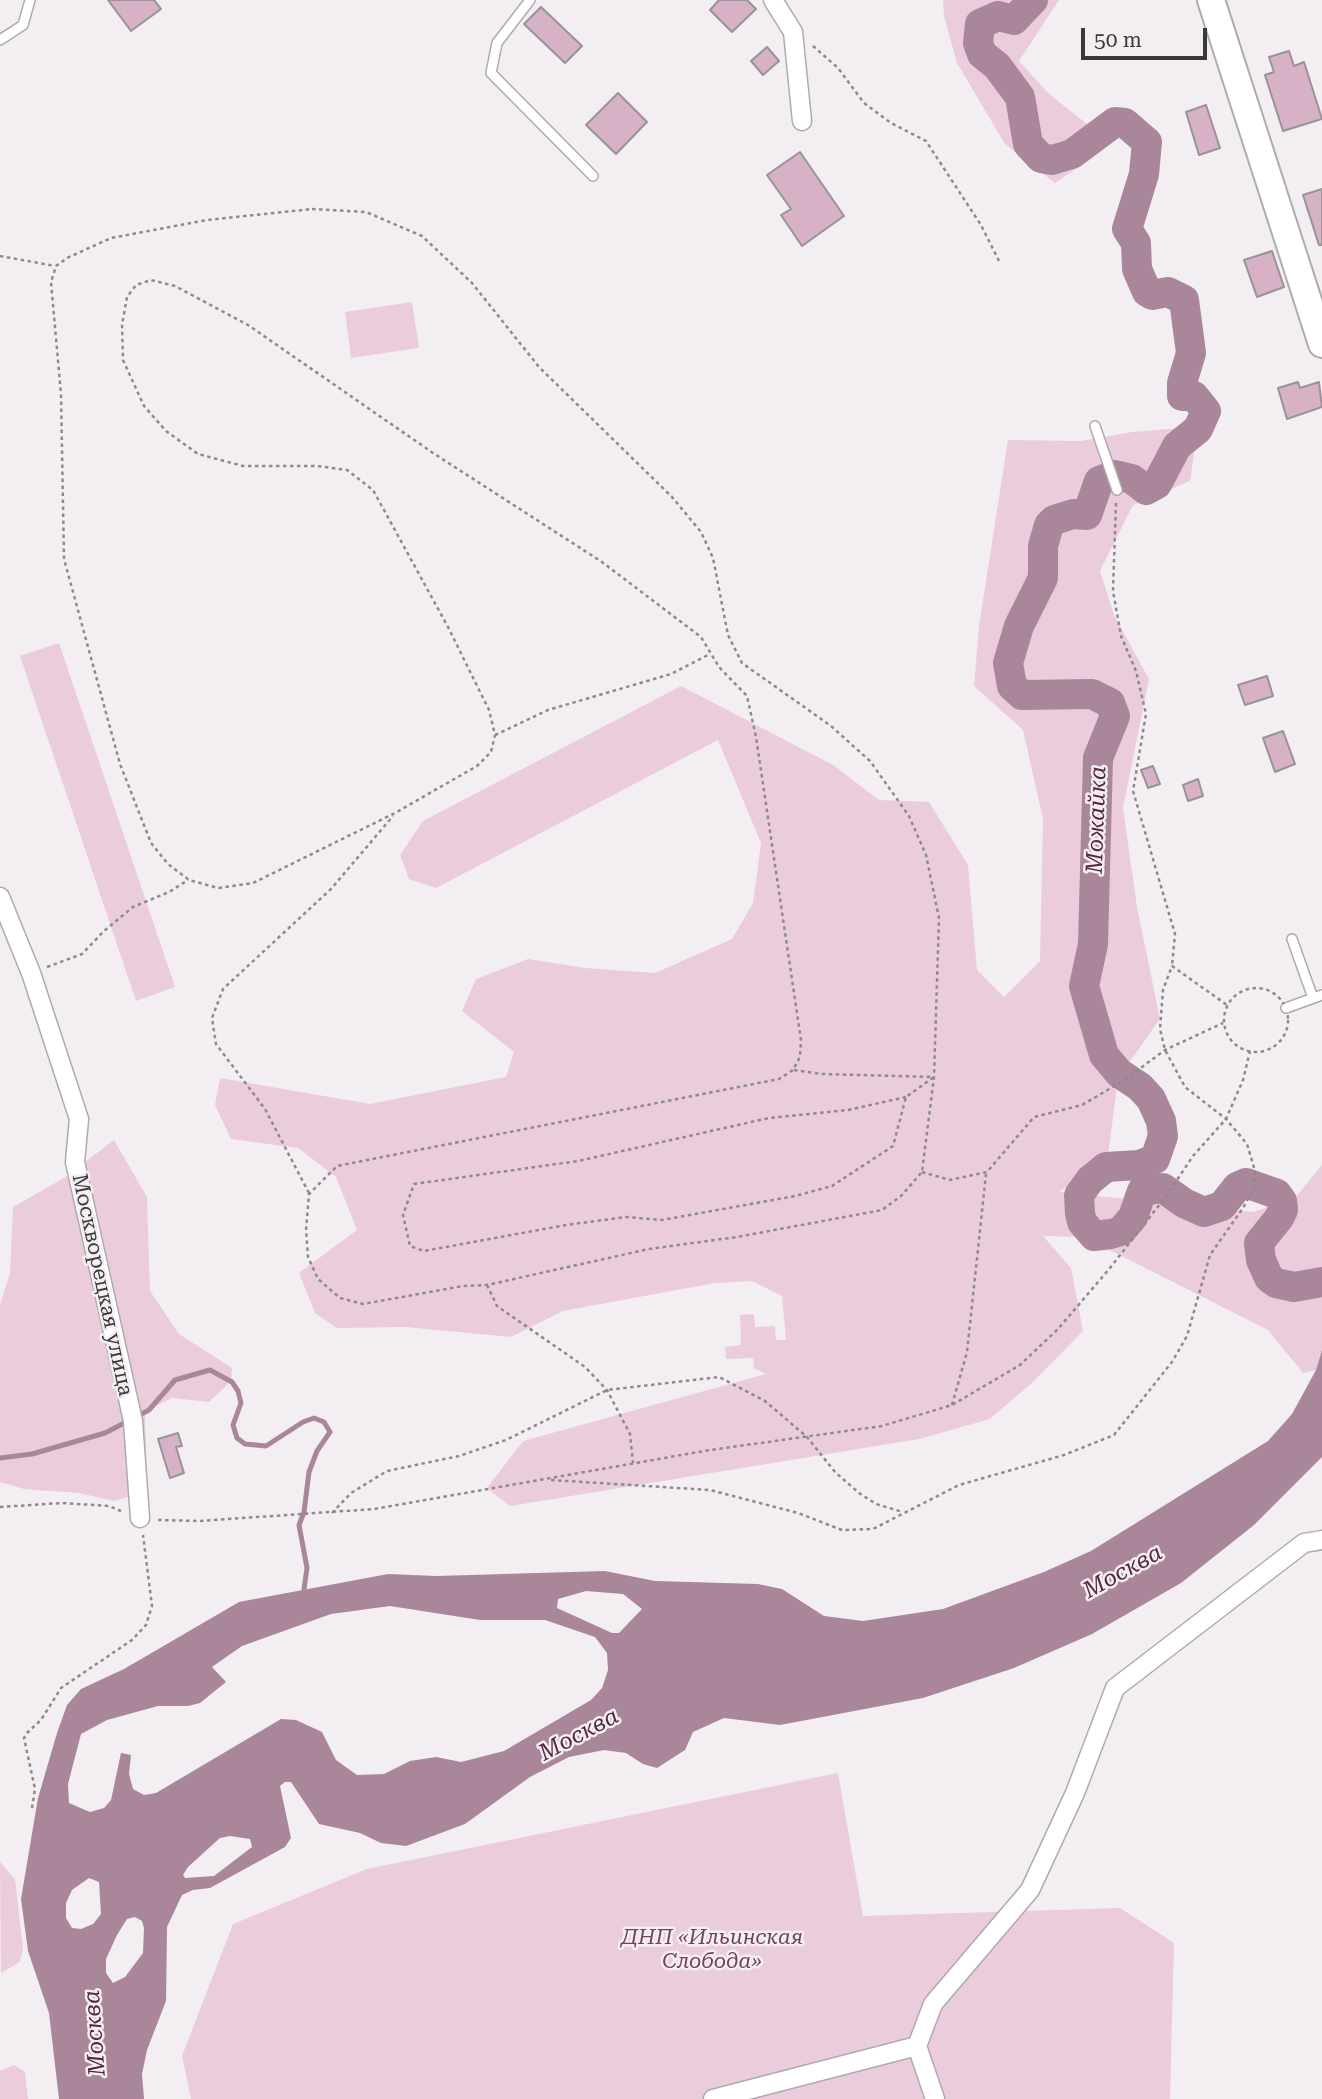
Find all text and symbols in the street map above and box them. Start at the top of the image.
scale bar [1084,14,1210,58]
text: 50 m [1094,28,1142,52]
water label: Можайка [1081,766,1113,874]
street label: Москворецкая улица [66,1171,138,1399]
water label: Москва [1079,1539,1167,1605]
water label: Москва [534,1703,624,1767]
park label: ДНП «Ильинская Слобода» [621,1925,803,1975]
water label: Москва [78,1989,112,2077]

